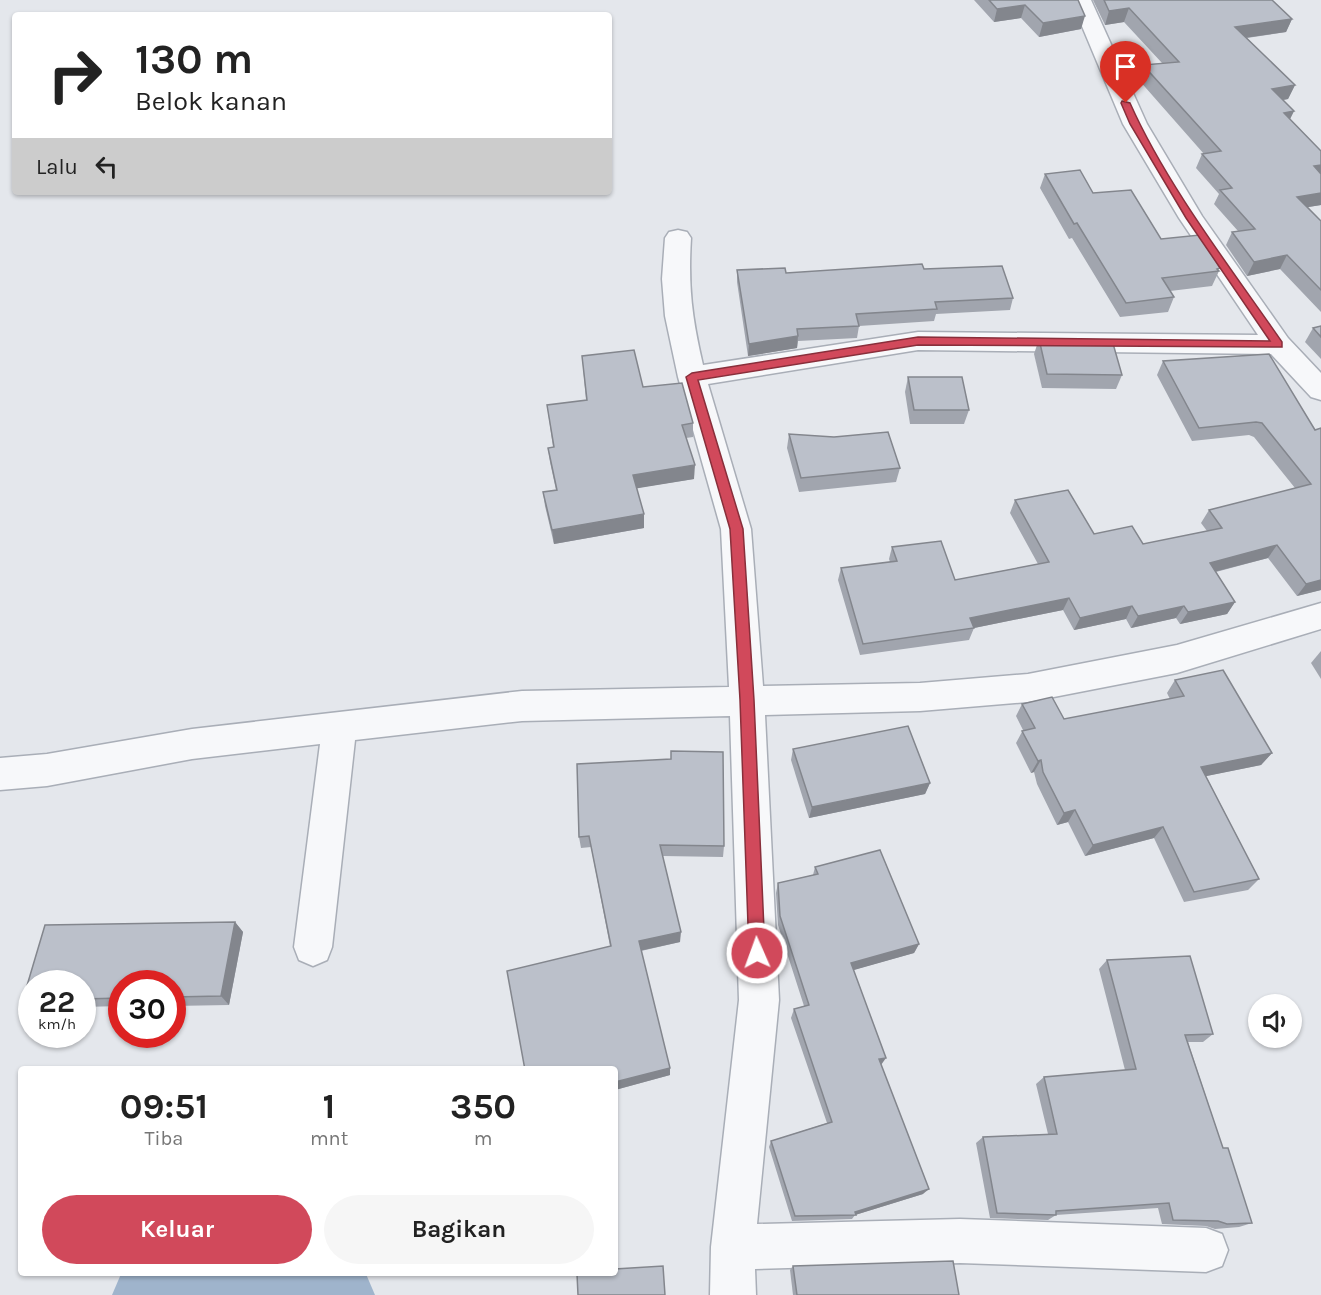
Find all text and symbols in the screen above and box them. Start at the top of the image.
text: 130 m [135,34,253,84]
icon: right [36,36,114,114]
pin [1100,41,1151,103]
icon: arrive [1109,50,1142,83]
text: Belok kanan [135,85,287,117]
icon: left [90,150,123,183]
text: Lalu [36,154,78,180]
position arrow [725,921,789,985]
speed limit sign: 30 [108,970,186,1048]
text: 22 [39,984,75,1020]
map controls [1248,994,1302,1048]
button: sound [1248,994,1302,1048]
text: km/h [38,1015,76,1033]
text: 09:51 [120,1085,208,1127]
text: 1 [323,1085,335,1127]
text: 350 [450,1085,516,1127]
text: Tiba [145,1127,183,1150]
text: mnt [310,1127,348,1150]
text: m [474,1127,492,1150]
button: Keluar [42,1195,312,1264]
button: Bagikan [324,1195,594,1264]

